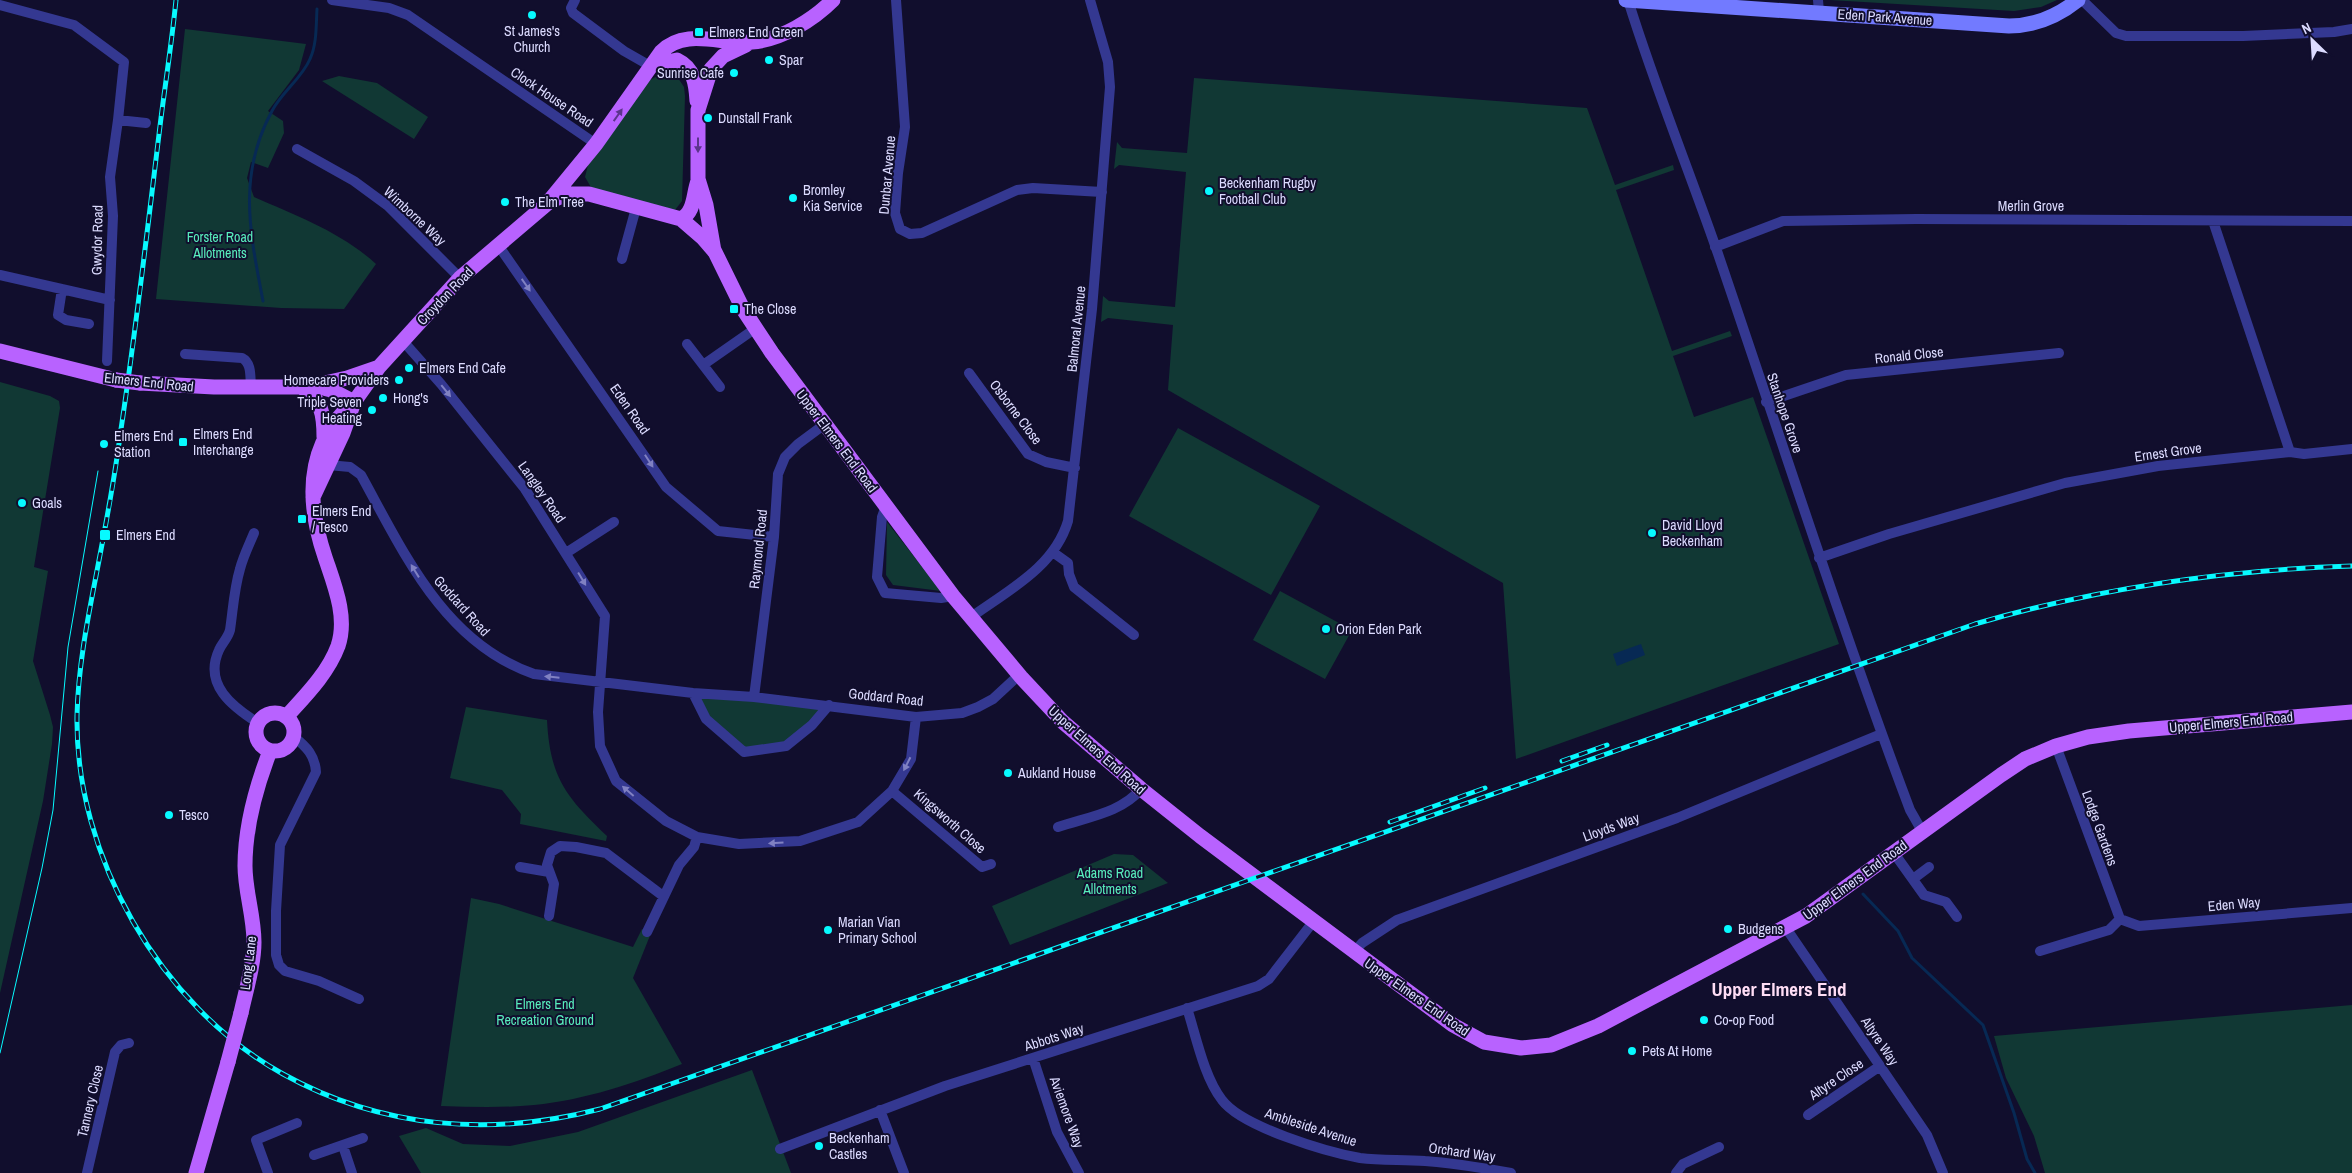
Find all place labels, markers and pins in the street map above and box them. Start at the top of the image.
marker: St James's Church [526,9,538,21]
place label: St James's Church [504,22,560,56]
place label: Elmers End Green [709,23,803,41]
marker: Elmers End Green [693,26,705,38]
place label: Spar [779,51,803,69]
marker: Spar [763,54,775,66]
place label: Sunrise Cafe [657,64,724,82]
marker: Sunrise Cafe [728,67,740,79]
place label: Dunstall Frank [718,109,792,127]
marker: Dunstall Frank [702,112,714,124]
place label: Beckenham Rugby Football Club [1219,174,1316,208]
place label: Bromley Kia Service [803,181,862,215]
marker: Beckenham Rugby Football Club [1203,185,1215,197]
marker: Bromley Kia Service [787,192,799,204]
place label: The Elm Tree [515,193,584,211]
marker: The Elm Tree [499,196,511,208]
place label: The Close [744,300,796,318]
marker: The Close [728,303,740,315]
place label: Elmers End Cafe [419,359,506,377]
marker: Elmers End Cafe [403,362,415,374]
place label: Homecare Providers [284,371,389,389]
marker: Homecare Providers [393,374,405,386]
place label: Hong's [393,389,429,407]
marker: Hong's [377,392,389,404]
place label: Triple Seven Heating [297,393,363,427]
marker: Triple Seven Heating [366,404,378,416]
place label: Elmers End Interchange [193,425,254,459]
place label: Elmers End Station [114,427,173,461]
marker: Elmers End Interchange [177,436,189,448]
marker: Elmers End Station [98,438,110,450]
place label: Goals [32,494,62,512]
marker: Goals [16,497,28,509]
place label: Elmers End / Tesco [312,502,371,536]
marker: Elmers End / Tesco [296,513,308,525]
place label: David Lloyd Beckenham [1662,516,1723,550]
place label: Elmers End [116,526,175,544]
marker: David Lloyd Beckenham [1646,527,1658,539]
marker: Elmers End [98,528,112,542]
place label: Orion Eden Park [1336,620,1422,638]
marker: Orion Eden Park [1320,623,1332,635]
place label: Aukland House [1017,764,1096,782]
marker: Aukland House [1002,767,1014,779]
place label: Tesco [179,806,209,824]
marker: Tesco [163,809,175,821]
place label: Marian Vian Primary School [838,913,916,947]
place label: Budgens [1738,920,1784,938]
marker: Budgens [1722,923,1734,935]
marker: Marian Vian Primary School [822,924,834,936]
place label: Co-op Food [1714,1011,1774,1029]
marker: Co-op Food [1698,1014,1710,1026]
place label: Pets At Home [1642,1042,1712,1060]
marker: Pets At Home [1626,1045,1638,1057]
place label: Beckenham Castles [829,1129,890,1163]
marker: Beckenham Castles [813,1140,825,1152]

